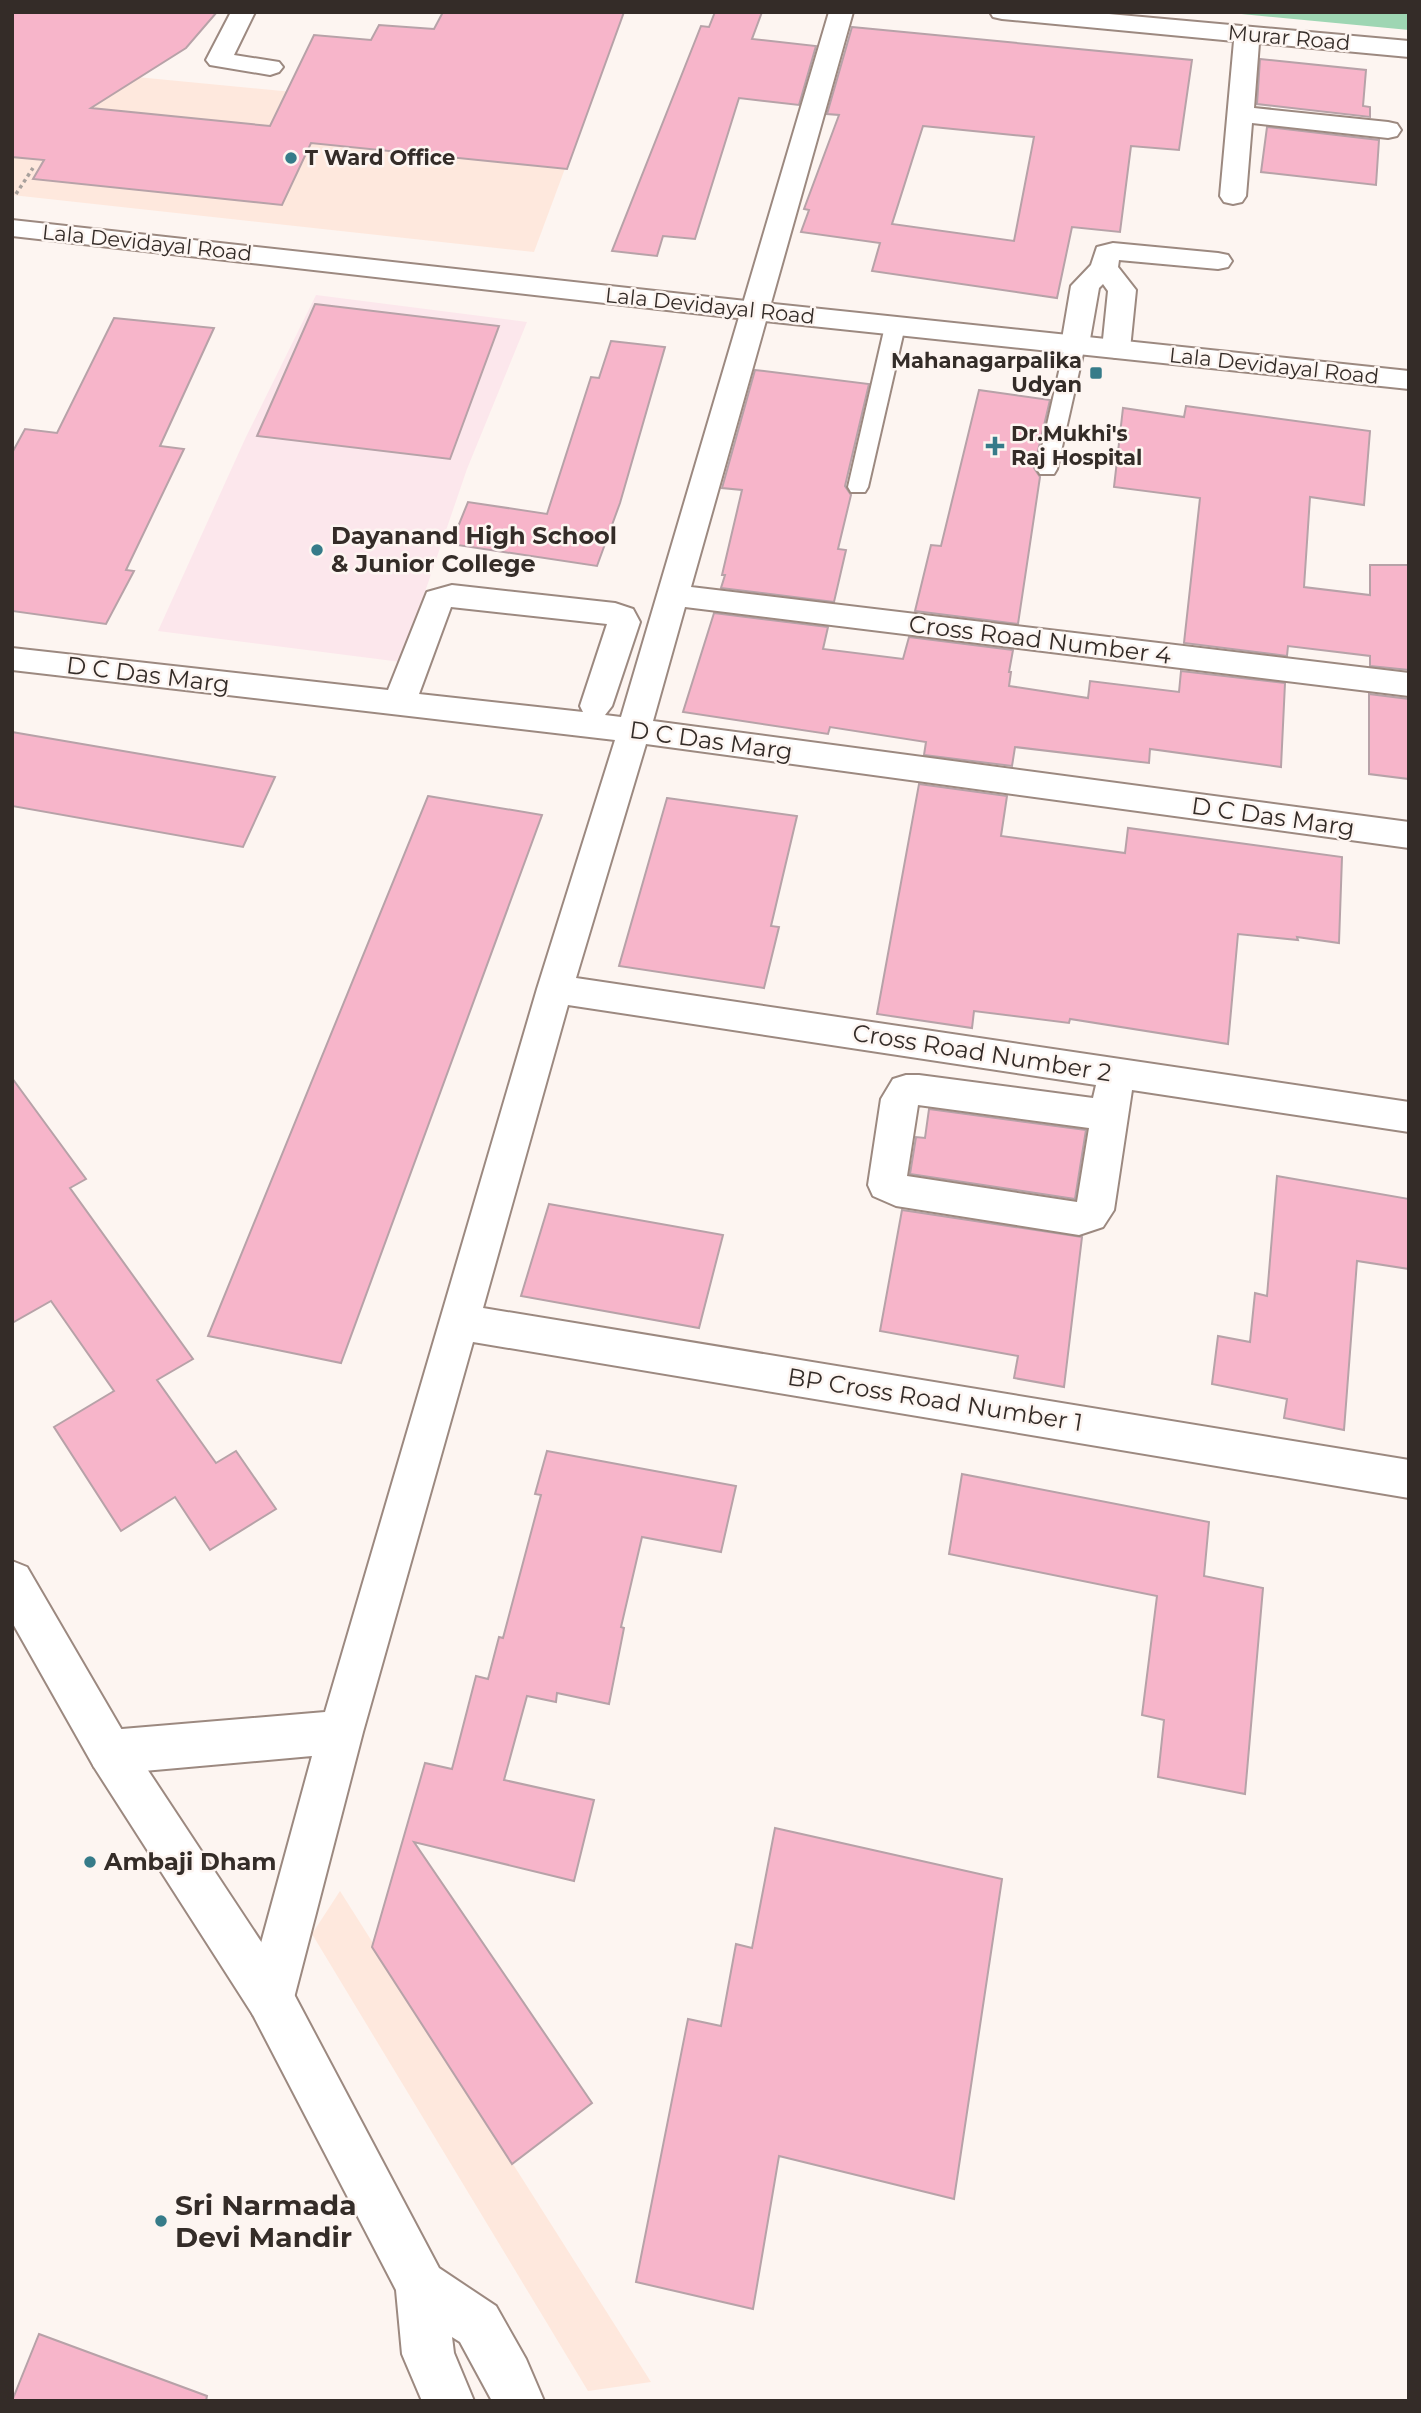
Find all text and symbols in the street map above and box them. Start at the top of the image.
street label: Murar Road [1227,20,1351,55]
place label: T Ward Office [305,145,455,170]
marker: T Ward Office [283,150,299,166]
street label: Lala Devidayal Road [41,219,253,266]
street label: Lala Devidayal Road [604,282,816,329]
street label: Lala Devidayal Road [1168,342,1380,389]
place label: Mahanagarpalika Udyan [891,348,1082,397]
marker: Mahanagarpalika Udyan [1088,365,1104,381]
place label: Dr.Mukhi's Raj Hospital [1011,421,1142,470]
marker: Dr.Mukhi's Raj Hospital [985,436,1005,456]
place label: Dayanand High School & Junior College [331,521,617,578]
marker: Dayanand High School & Junior College [309,542,325,558]
street label: Cross Road Number 4 [907,609,1173,670]
street label: D C Das Marg [65,650,231,699]
street label: D C Das Marg [628,715,794,766]
street label: D C Das Marg [1190,791,1356,842]
street label: Cross Road Number 2 [851,1018,1114,1087]
street label: BP Cross Road Number 1 [786,1362,1085,1437]
place label: Ambaji Dham [103,1847,276,1876]
marker: Ambaji Dham [82,1854,98,1870]
place label: Sri Narmada Devi Mandir [175,2188,356,2254]
marker: Sri Narmada Devi Mandir [153,2213,169,2229]

